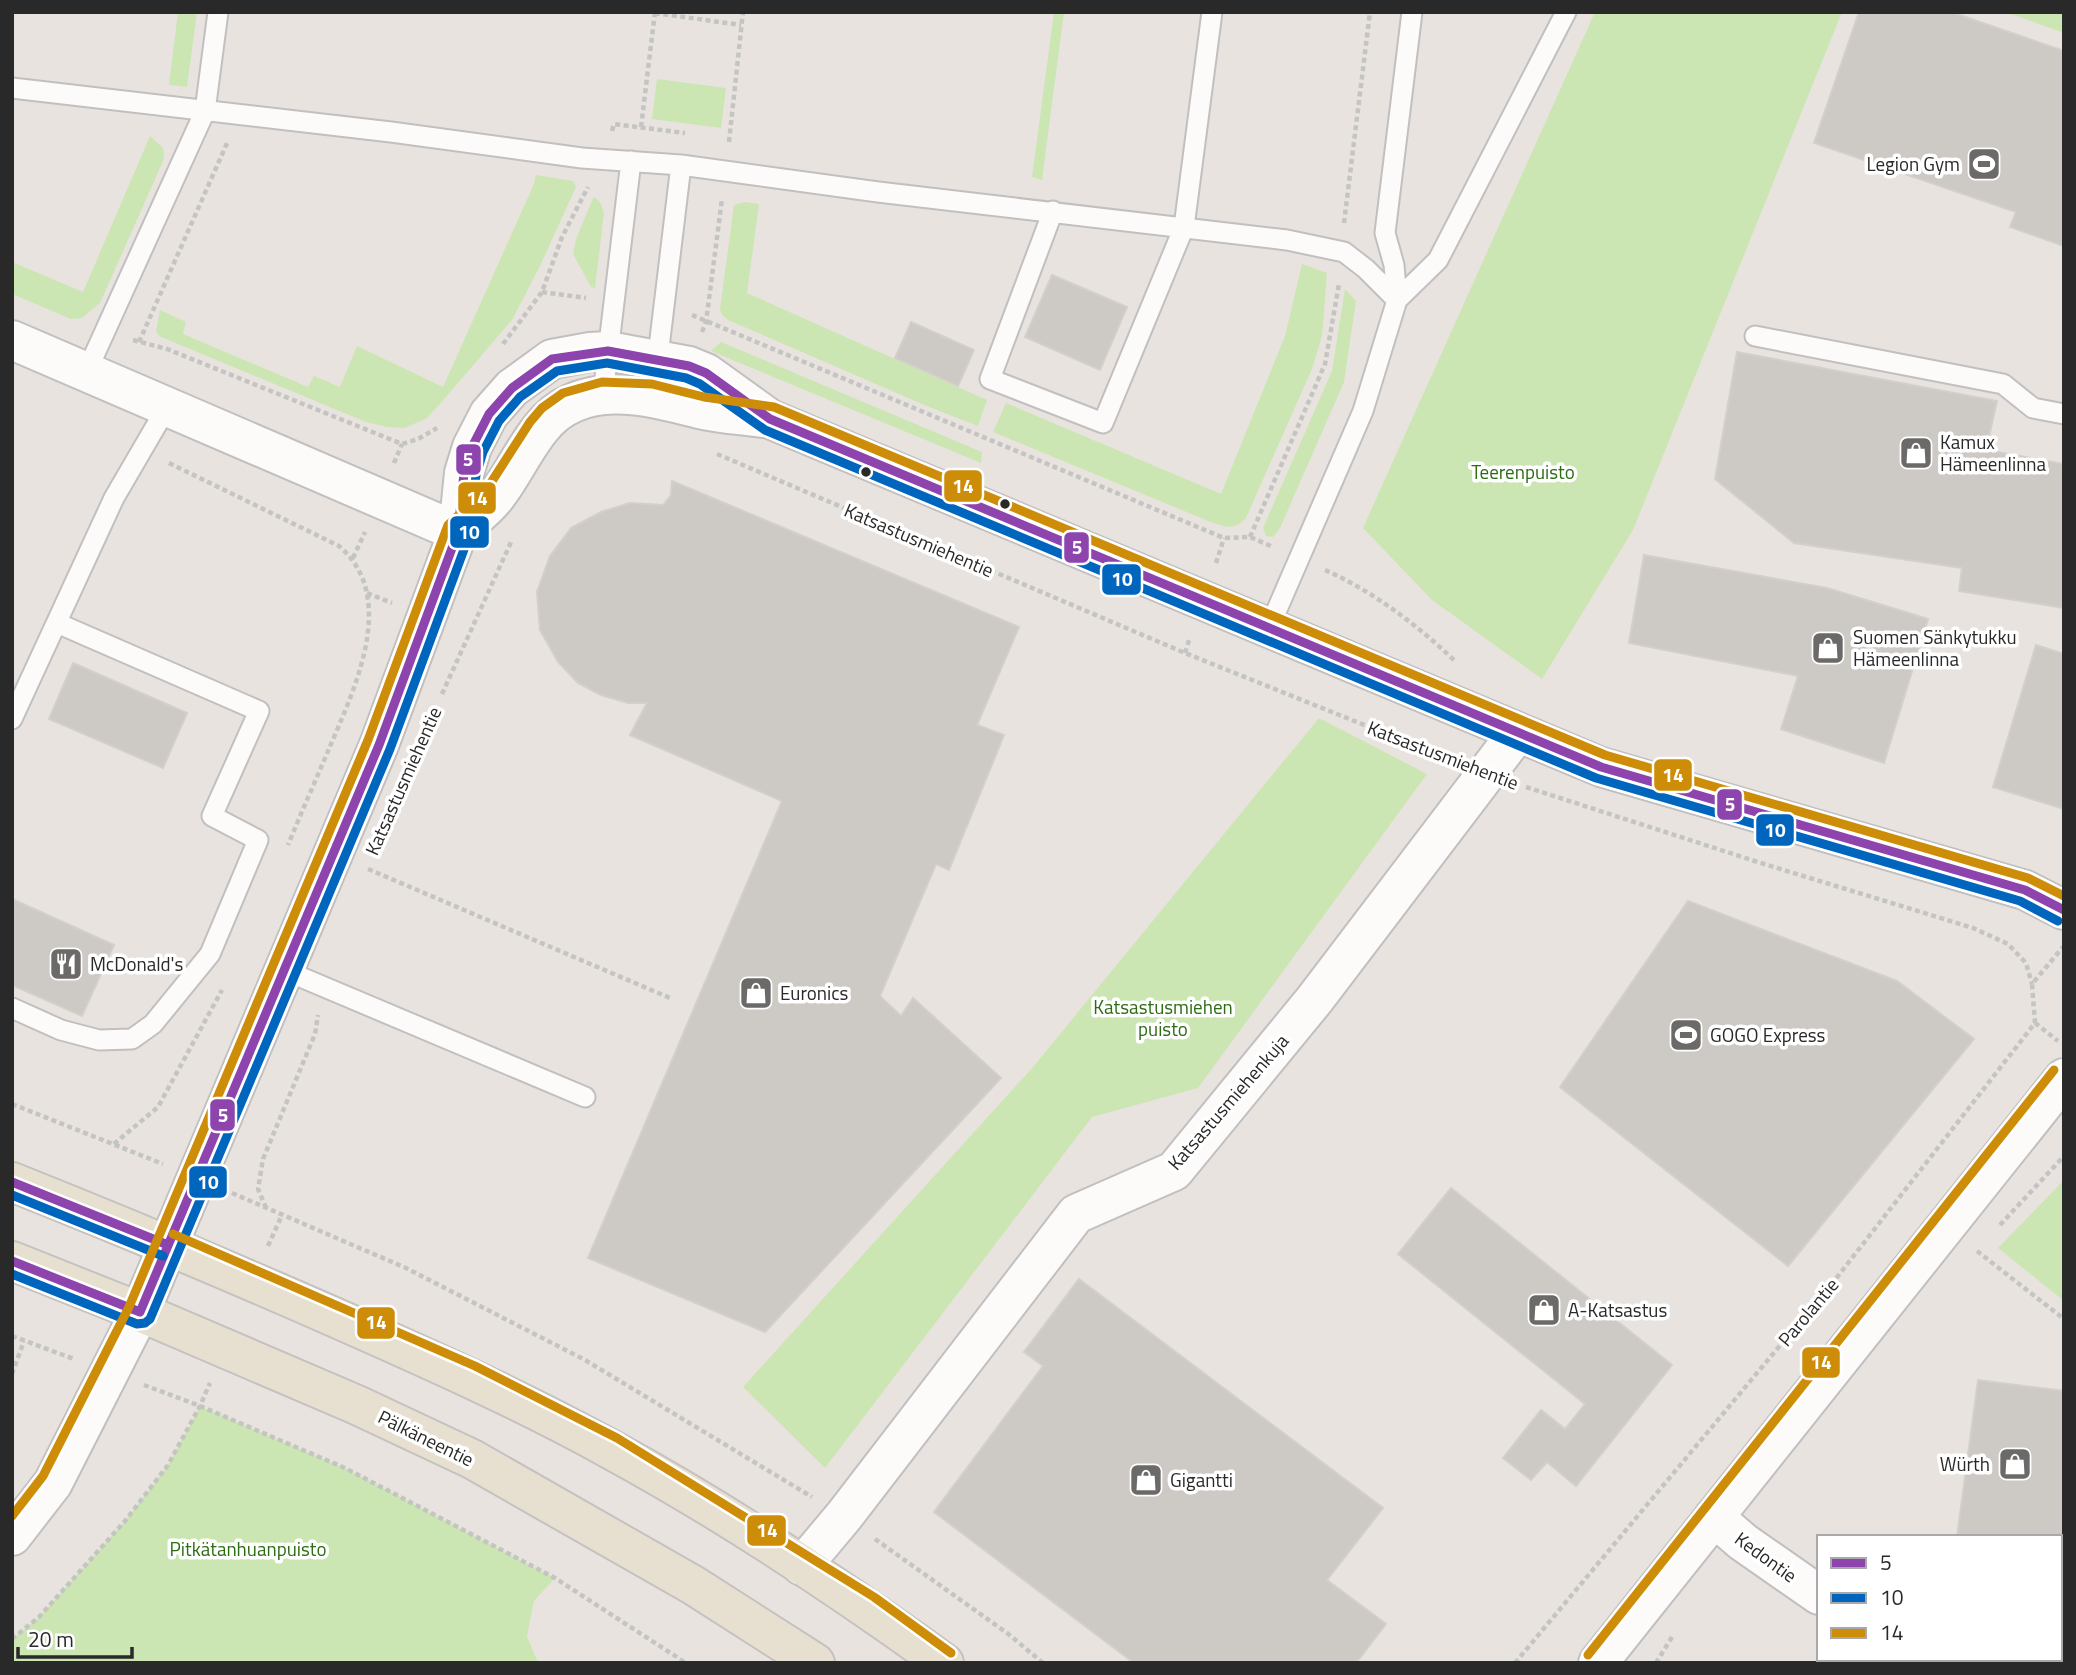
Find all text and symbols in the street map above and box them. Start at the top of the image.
sports icon: Legion Gym [1965,145,2003,183]
place label: Legion Gym [1866,149,1960,178]
place label: Kamux Hämeenlinna [1940,427,2047,478]
shop icon: Kamux Hämeenlinna [1897,434,1935,472]
line badge: 5 [455,443,482,476]
text: 5 [463,444,473,473]
park label: Teerenpuisto [1471,457,1575,486]
unlabelled marker [859,465,873,479]
line badge: 14 [943,469,983,503]
text: 14 [952,471,974,500]
line badge: 14 [457,481,497,515]
text: 14 [466,483,488,512]
street label: Katsastusmiehentie [840,495,998,584]
unlabelled marker [998,497,1012,511]
line badge: 10 [449,515,490,549]
text: 10 [458,517,480,546]
line badge: 5 [1063,531,1090,564]
text: 5 [1072,532,1082,561]
line badge: 10 [1101,563,1142,596]
text: 10 [1111,564,1133,593]
place label: Suomen Sänkytukku Hämeenlinna [1853,622,2017,673]
shop icon: Suomen Sänkytukku Hämeenlinna [1809,629,1847,667]
street label: Katsastusmiehentie [357,702,448,860]
street label: Katsastusmiehentie [1363,712,1523,797]
line badge: 14 [1653,758,1693,792]
text: 14 [1662,760,1684,789]
line badge: 5 [1716,788,1743,821]
text: 5 [1725,789,1735,818]
line badge: 10 [1755,813,1795,847]
text: 10 [1764,815,1786,844]
restaurant icon: McDonald's [47,945,85,983]
place label: McDonald's [90,949,183,978]
shop icon: Euronics [737,974,775,1012]
place label: Euronics [780,978,849,1007]
park label: Katsastusmiehen puisto [1093,992,1233,1043]
sports icon: GOGO Express [1667,1016,1705,1054]
place label: GOGO Express [1710,1020,1826,1049]
street label: Katsastusmiehenkuja [1160,1027,1295,1176]
line badge: 5 [209,1098,236,1132]
text: 5 [218,1100,228,1129]
line badge: 10 [188,1165,228,1199]
text: 10 [197,1167,219,1196]
street label: Parolantie [1770,1271,1845,1352]
shop icon: A-Katsastus [1525,1291,1563,1329]
place label: A-Katsastus [1568,1295,1667,1324]
line badge: 14 [356,1306,396,1340]
text: 14 [365,1307,387,1336]
line badge: 14 [1801,1346,1841,1379]
text: 14 [1810,1347,1832,1376]
street label: Pälkäneentie [373,1402,479,1473]
shop icon: Würth [1996,1445,2034,1483]
place label: Würth [1940,1449,1990,1478]
shop icon: Gigantti [1127,1461,1165,1499]
place label: Gigantti [1170,1465,1233,1494]
line badge: 14 [746,1514,787,1547]
text: 14 [756,1515,778,1544]
street label: Kedontie [1729,1524,1803,1589]
park label: Pitkätanhuanpuisto [170,1534,326,1563]
legend [1817,1535,2062,1661]
text: 5 [1880,1546,1892,1578]
text: 10 [1880,1581,1904,1613]
scale bar [18,1616,131,1660]
text: 14 [1880,1616,1904,1648]
text: 20 m [28,1623,74,1655]

